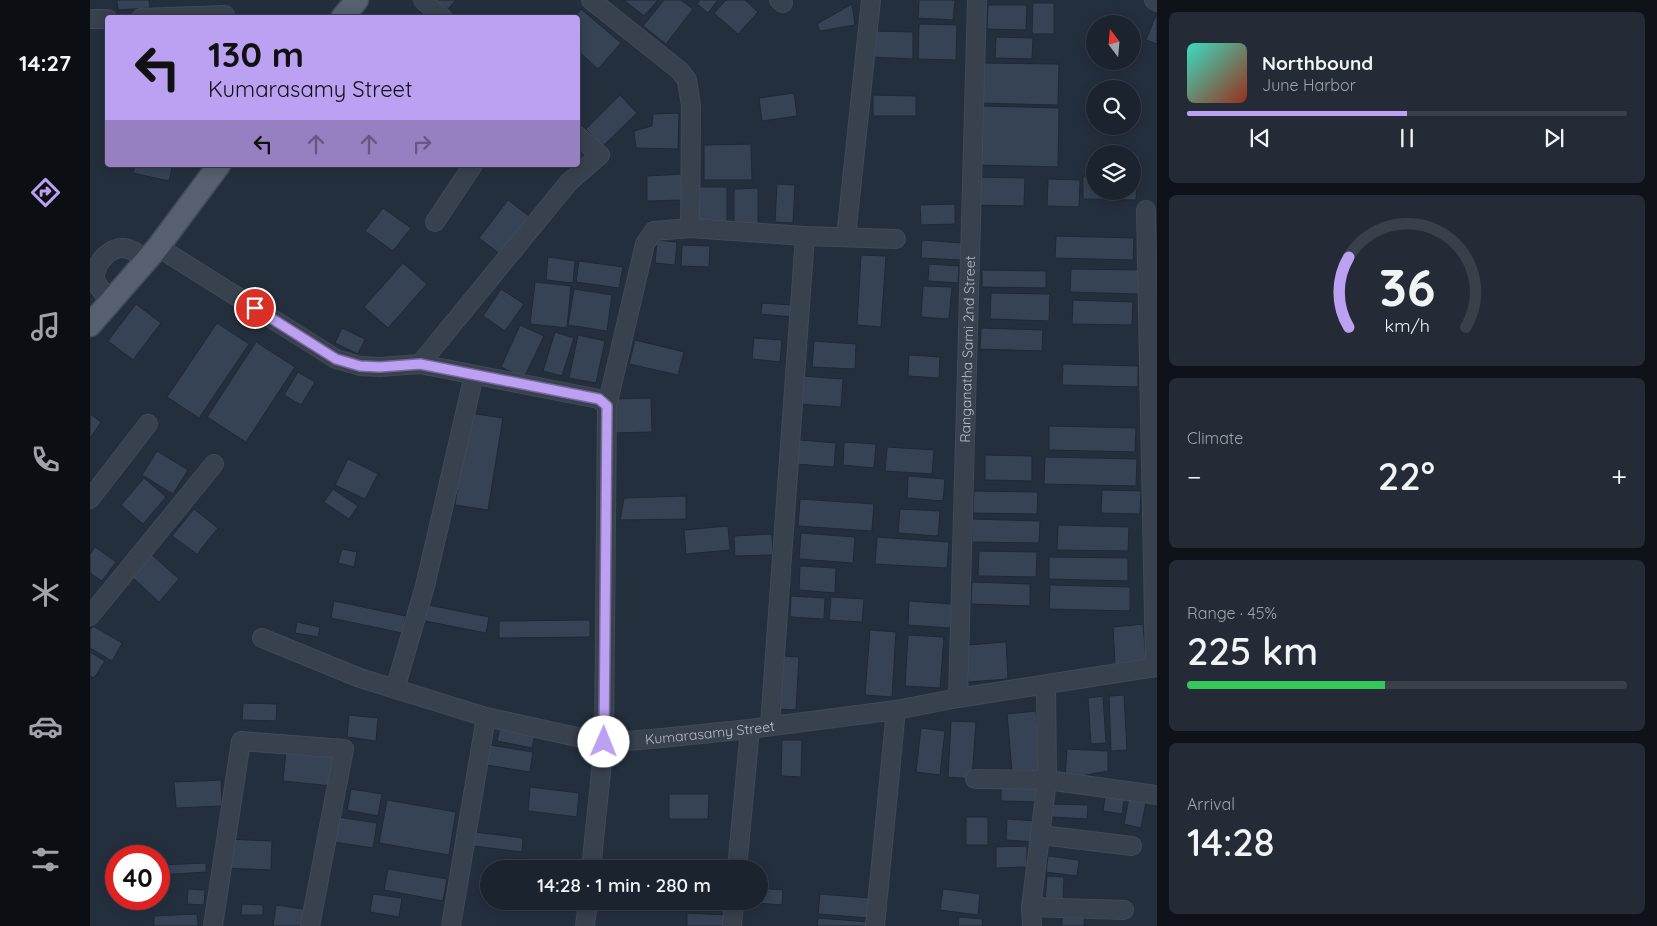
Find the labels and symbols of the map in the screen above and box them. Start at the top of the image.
north arrow [1086,15,1141,70]
street label: Ranganatha Sami 2nd Street [956,255,979,443]
pin [234,287,276,329]
position arrow [577,715,629,767]
street label: Kumarasamy Street [644,717,776,748]
speed limit sign: 40 [105,845,170,910]

